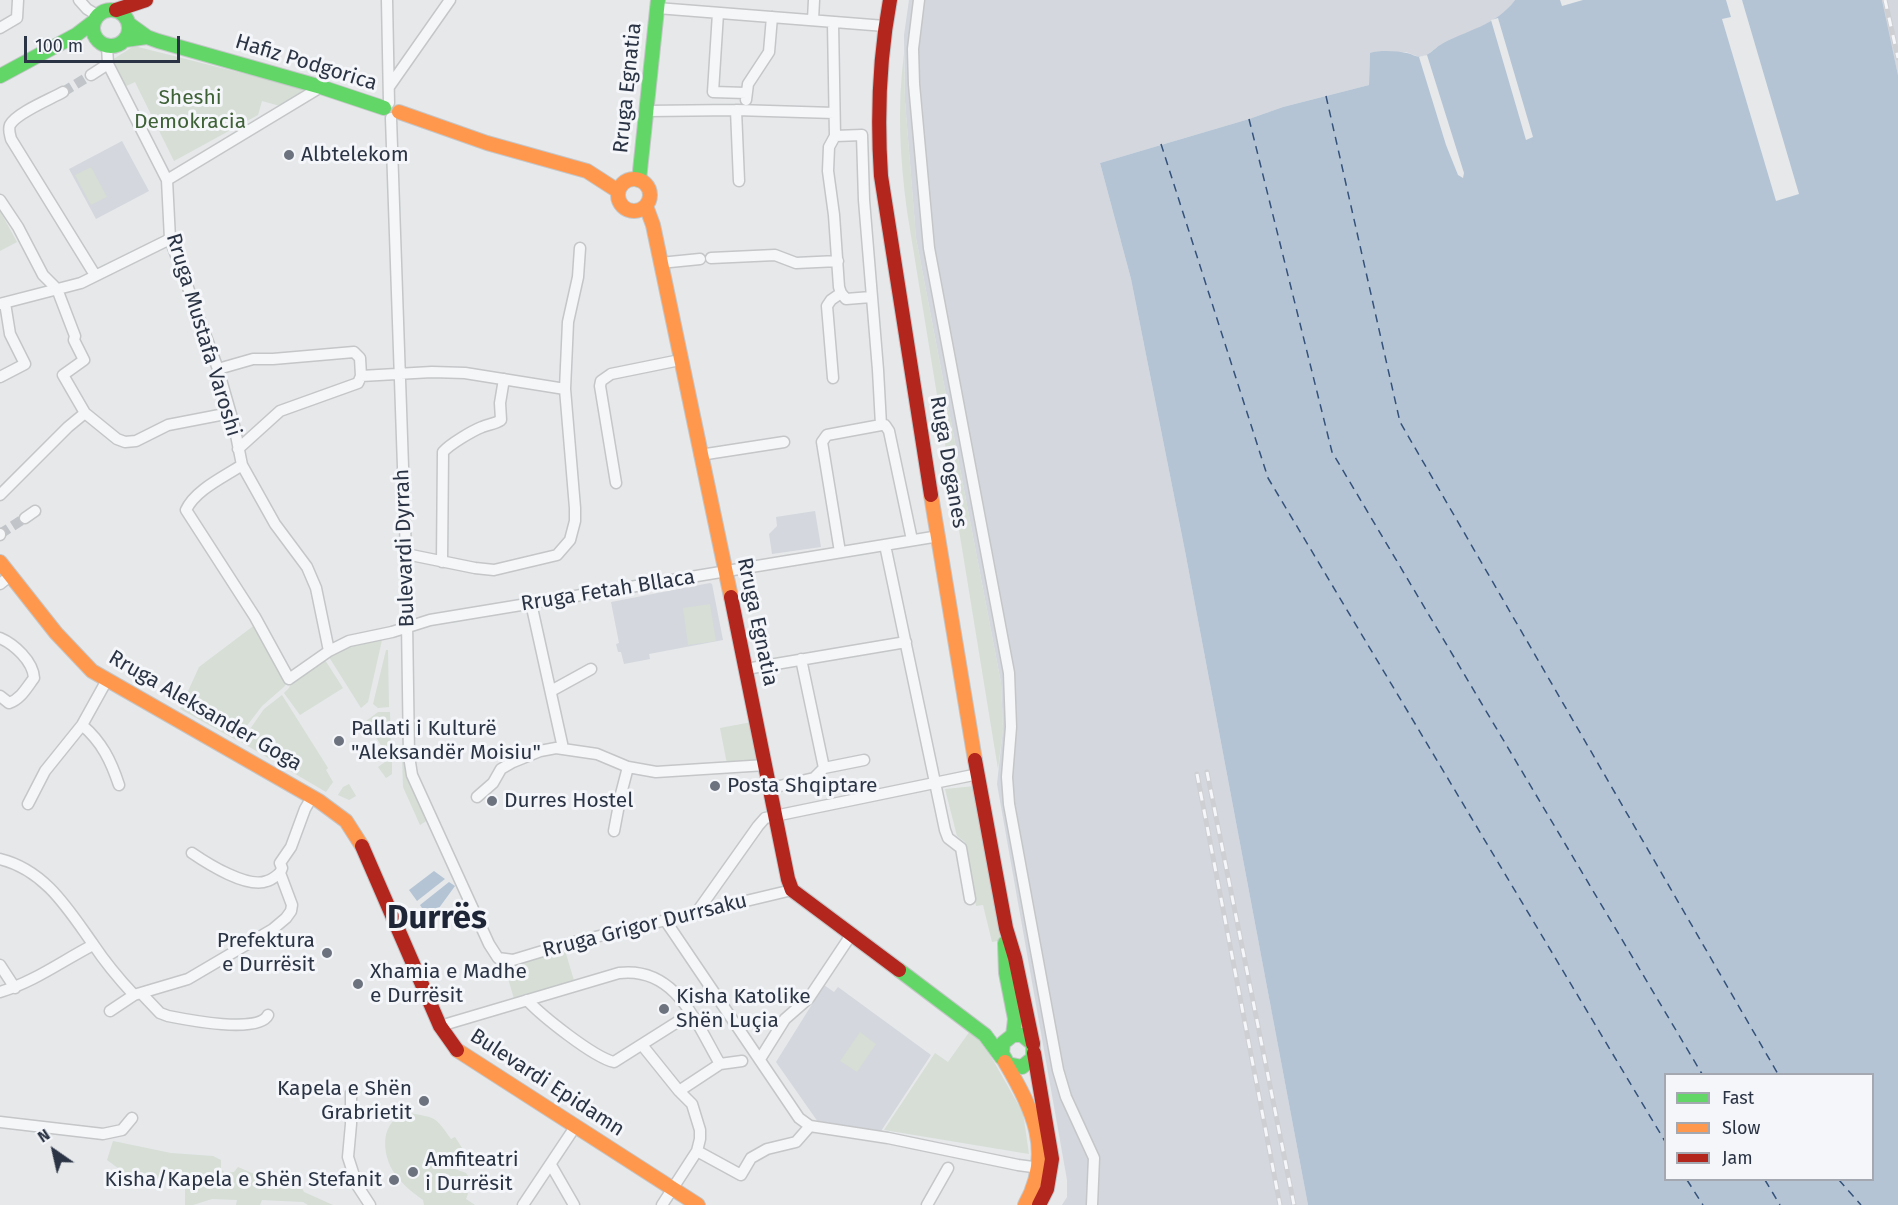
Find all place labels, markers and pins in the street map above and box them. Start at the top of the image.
place label: Albtelekom [301,142,409,168]
marker: Albtelekom [282,148,296,162]
place label: Pallati i Kulturë "Aleksandër Moisiu" [351,716,541,766]
marker: Pallati i Kulturë "Aleksandër Moisiu" [332,734,346,748]
place label: Posta Shqiptare [727,773,878,799]
marker: Posta Shqiptare [708,779,722,793]
place label: Durres Hostel [504,788,633,814]
marker: Durres Hostel [485,794,499,808]
place label: Prefektura e Durrësit [217,928,315,978]
marker: Prefektura e Durrësit [320,946,334,960]
place label: Xhamia e Madhe e Durrësit [370,959,527,1009]
marker: Xhamia e Madhe e Durrësit [351,977,365,991]
place label: Kisha Katolike Shën Luçia [676,984,811,1034]
marker: Kisha Katolike Shën Luçia [657,1002,671,1016]
place label: Kapela e Shën Grabrietit [277,1076,412,1126]
marker: Kapela e Shën Grabrietit [417,1094,431,1108]
place label: Amfiteatri i Durrësit [425,1147,519,1197]
marker: Amfiteatri i Durrësit [406,1165,420,1179]
place label: Kisha/Kapela e Shën Stefanit [105,1167,382,1193]
marker: Kisha/Kapela e Shën Stefanit [387,1173,401,1187]

